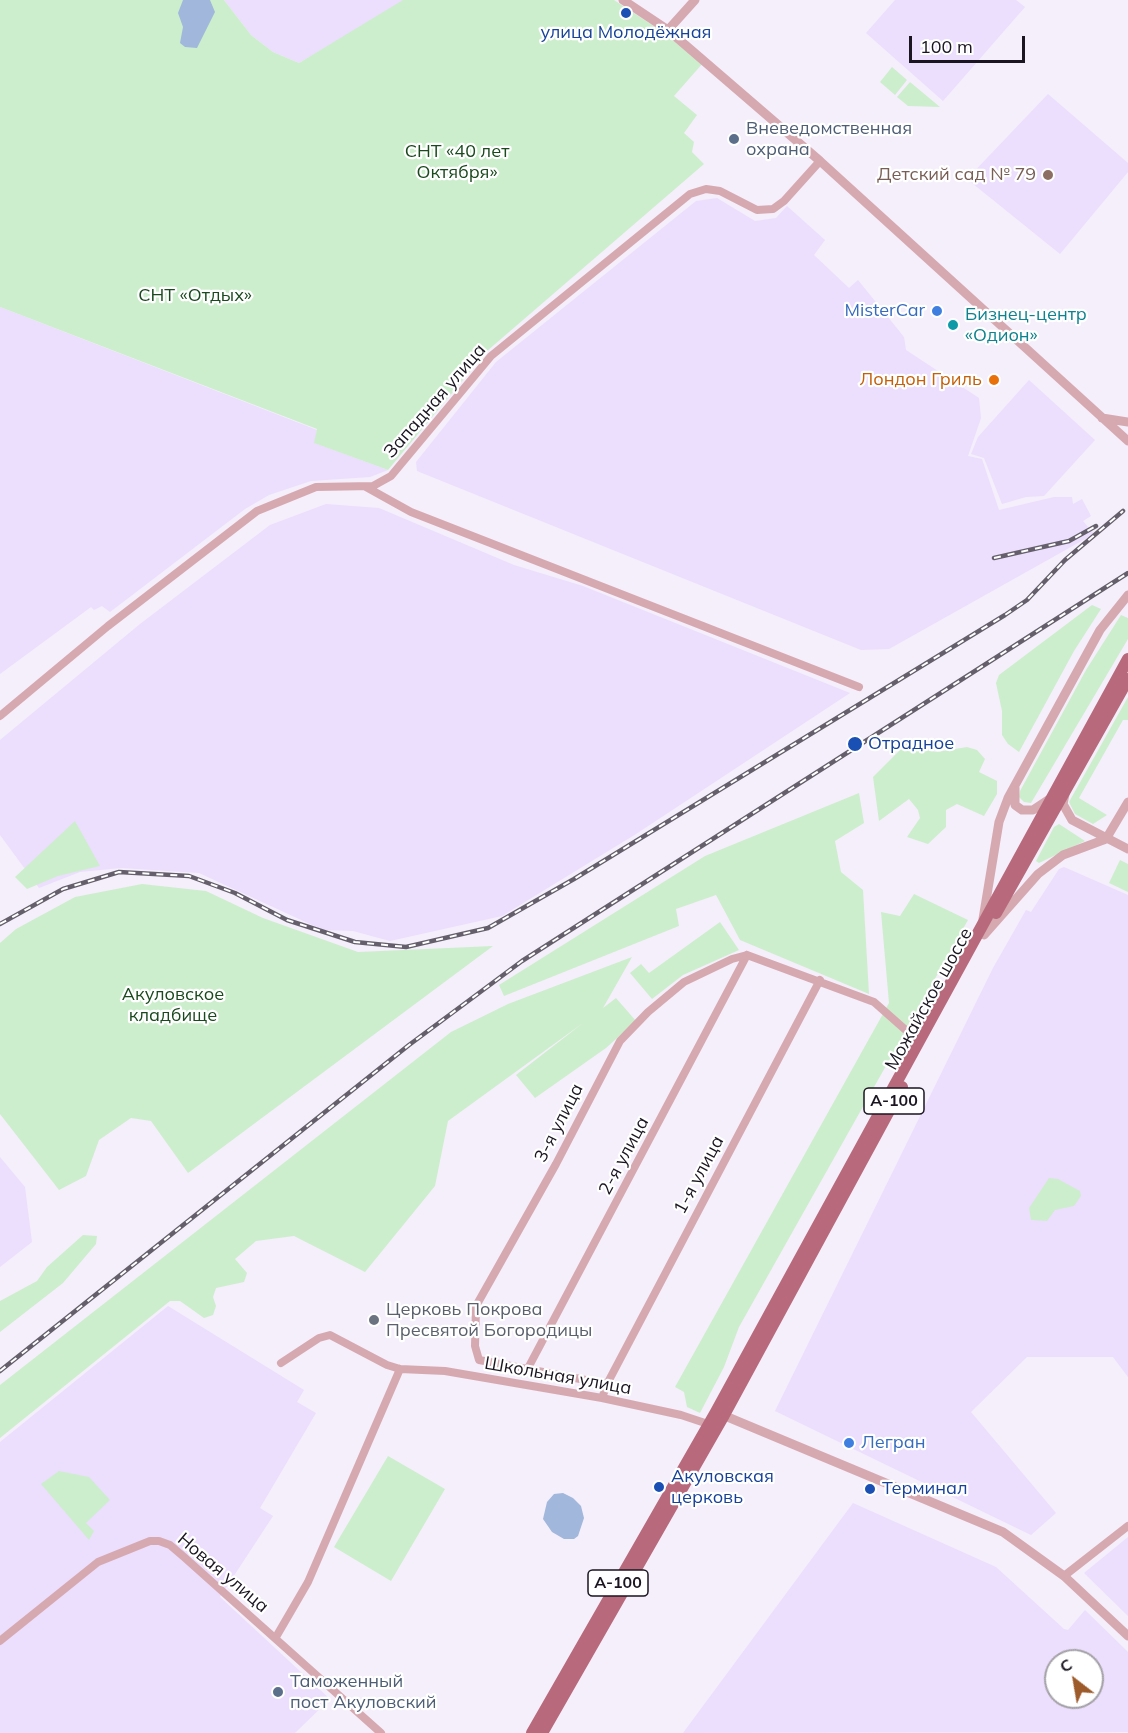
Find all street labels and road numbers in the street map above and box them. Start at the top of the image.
street label: Западная улица [380,340,490,462]
street label: Можайское шоссе [881,924,977,1074]
street label: 3-я улица [530,1080,588,1166]
road number: А-100 [864,1088,924,1114]
street label: 2-я улица [594,1113,654,1199]
street label: 1-я улица [669,1132,729,1218]
street label: Школьная улица [483,1352,633,1400]
street label: Новая улица [173,1529,273,1617]
road number: А-100 [588,1570,648,1596]

